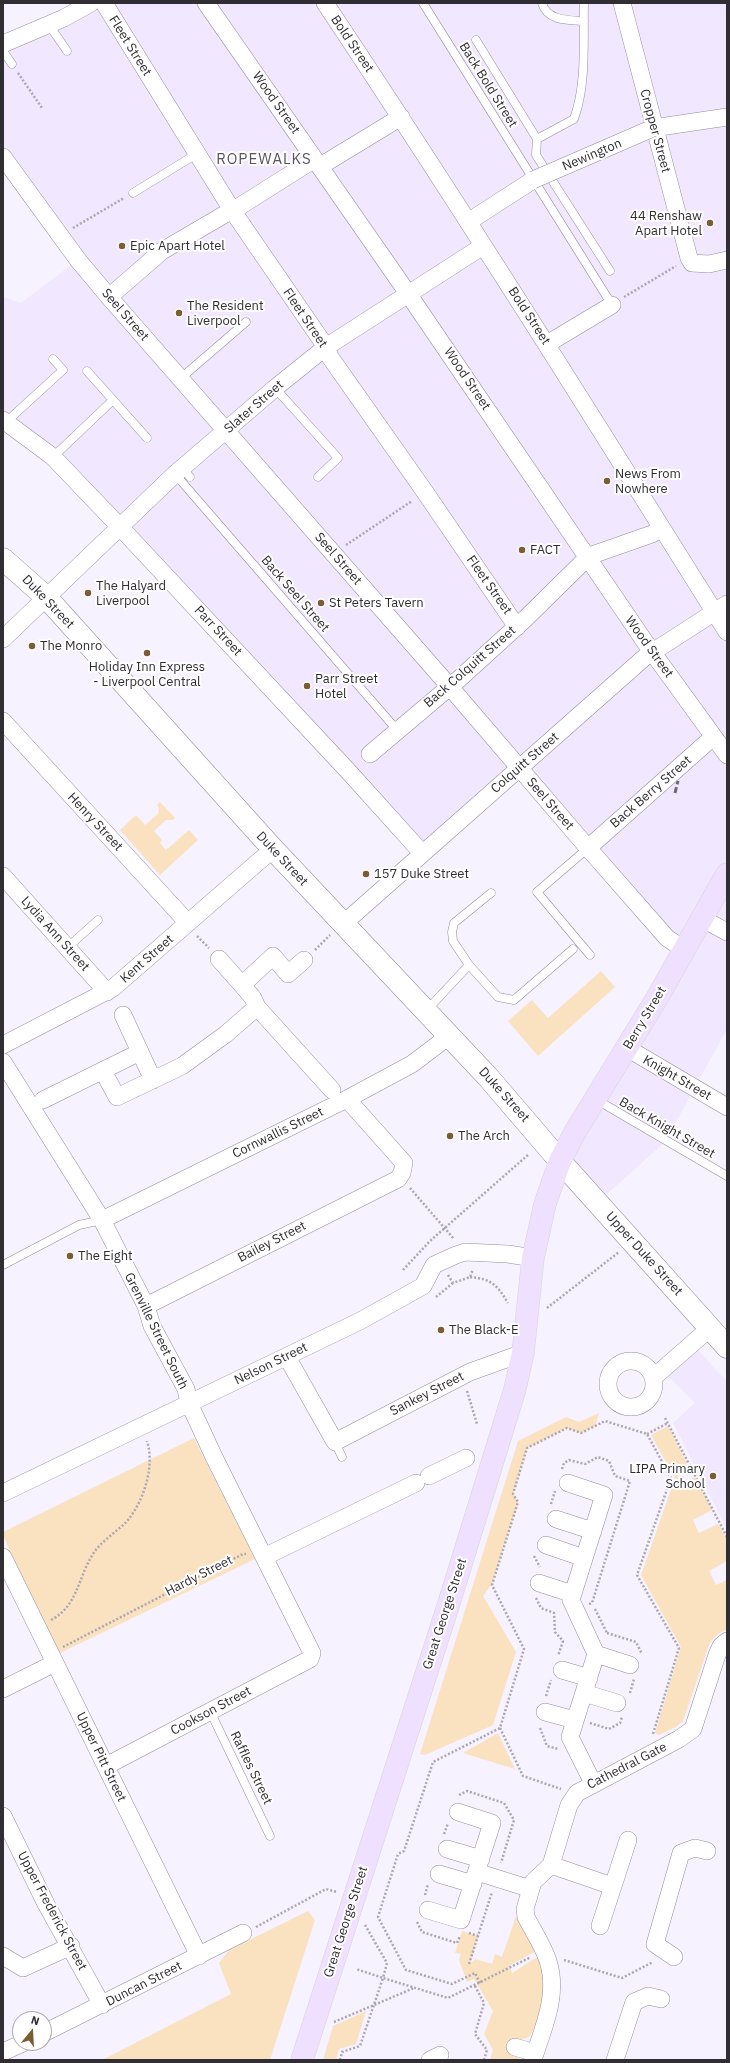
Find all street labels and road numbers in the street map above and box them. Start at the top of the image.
street label: Bold Street [327,12,377,76]
street label: Fleet Street [105,13,155,79]
street label: Back Bold Street [456,40,520,130]
street label: Wood Street [249,69,303,137]
street label: Cropper Street [636,88,674,174]
street label: Newington [560,136,624,174]
street label: Bold Street [505,284,553,348]
street label: Fleet Street [279,285,331,351]
street label: Seel Street [98,286,152,344]
street label: Wood Street [440,345,494,413]
street label: Slater Street [221,377,287,437]
street label: Seel Street [311,530,365,588]
street label: Back Seel Street [258,553,332,635]
street label: Fleet Street [463,553,515,617]
street label: Duke Street [19,572,77,632]
street label: Parr Street [191,603,245,659]
street label: Wood Street [621,613,677,681]
street label: Back Colquitt Street [421,623,519,711]
street label: Colquitt Street [488,729,562,797]
street label: Back Berry Street [607,753,695,831]
street label: Seel Street [523,775,577,833]
street label: Henry Street [64,790,126,854]
street label: Duke Street [253,829,311,889]
street label: Lydia Ann Street [17,893,93,975]
street label: Kent Street [117,932,177,986]
street label: Berry Street [620,984,670,1052]
street label: Knight Street [640,1052,714,1104]
street label: Duke Street [475,1064,533,1126]
street label: Back Knight Street [616,1094,718,1162]
street label: Cornwallis Street [230,1104,326,1162]
street label: Upper Duke Street [602,1209,686,1299]
street label: Bailey Street [235,1218,309,1266]
street label: Grenville Street South [121,1270,191,1392]
street label: Nelson Street [232,1340,310,1388]
street label: Sankey Street [387,1369,467,1419]
street label: Hardy Street [163,1552,235,1600]
street label: Great George Street [420,1556,470,1672]
street label: Cookson Street [168,1683,254,1739]
street label: Upper Pitt Street [73,1710,129,1804]
street label: Raffles Street [227,1729,275,1807]
street label: Cathedral Gate [584,1739,670,1793]
street label: Upper Frederick Street [14,1849,90,1973]
street label: Great George Street [321,1864,371,1980]
street label: Duncan Street [103,1958,185,2010]

